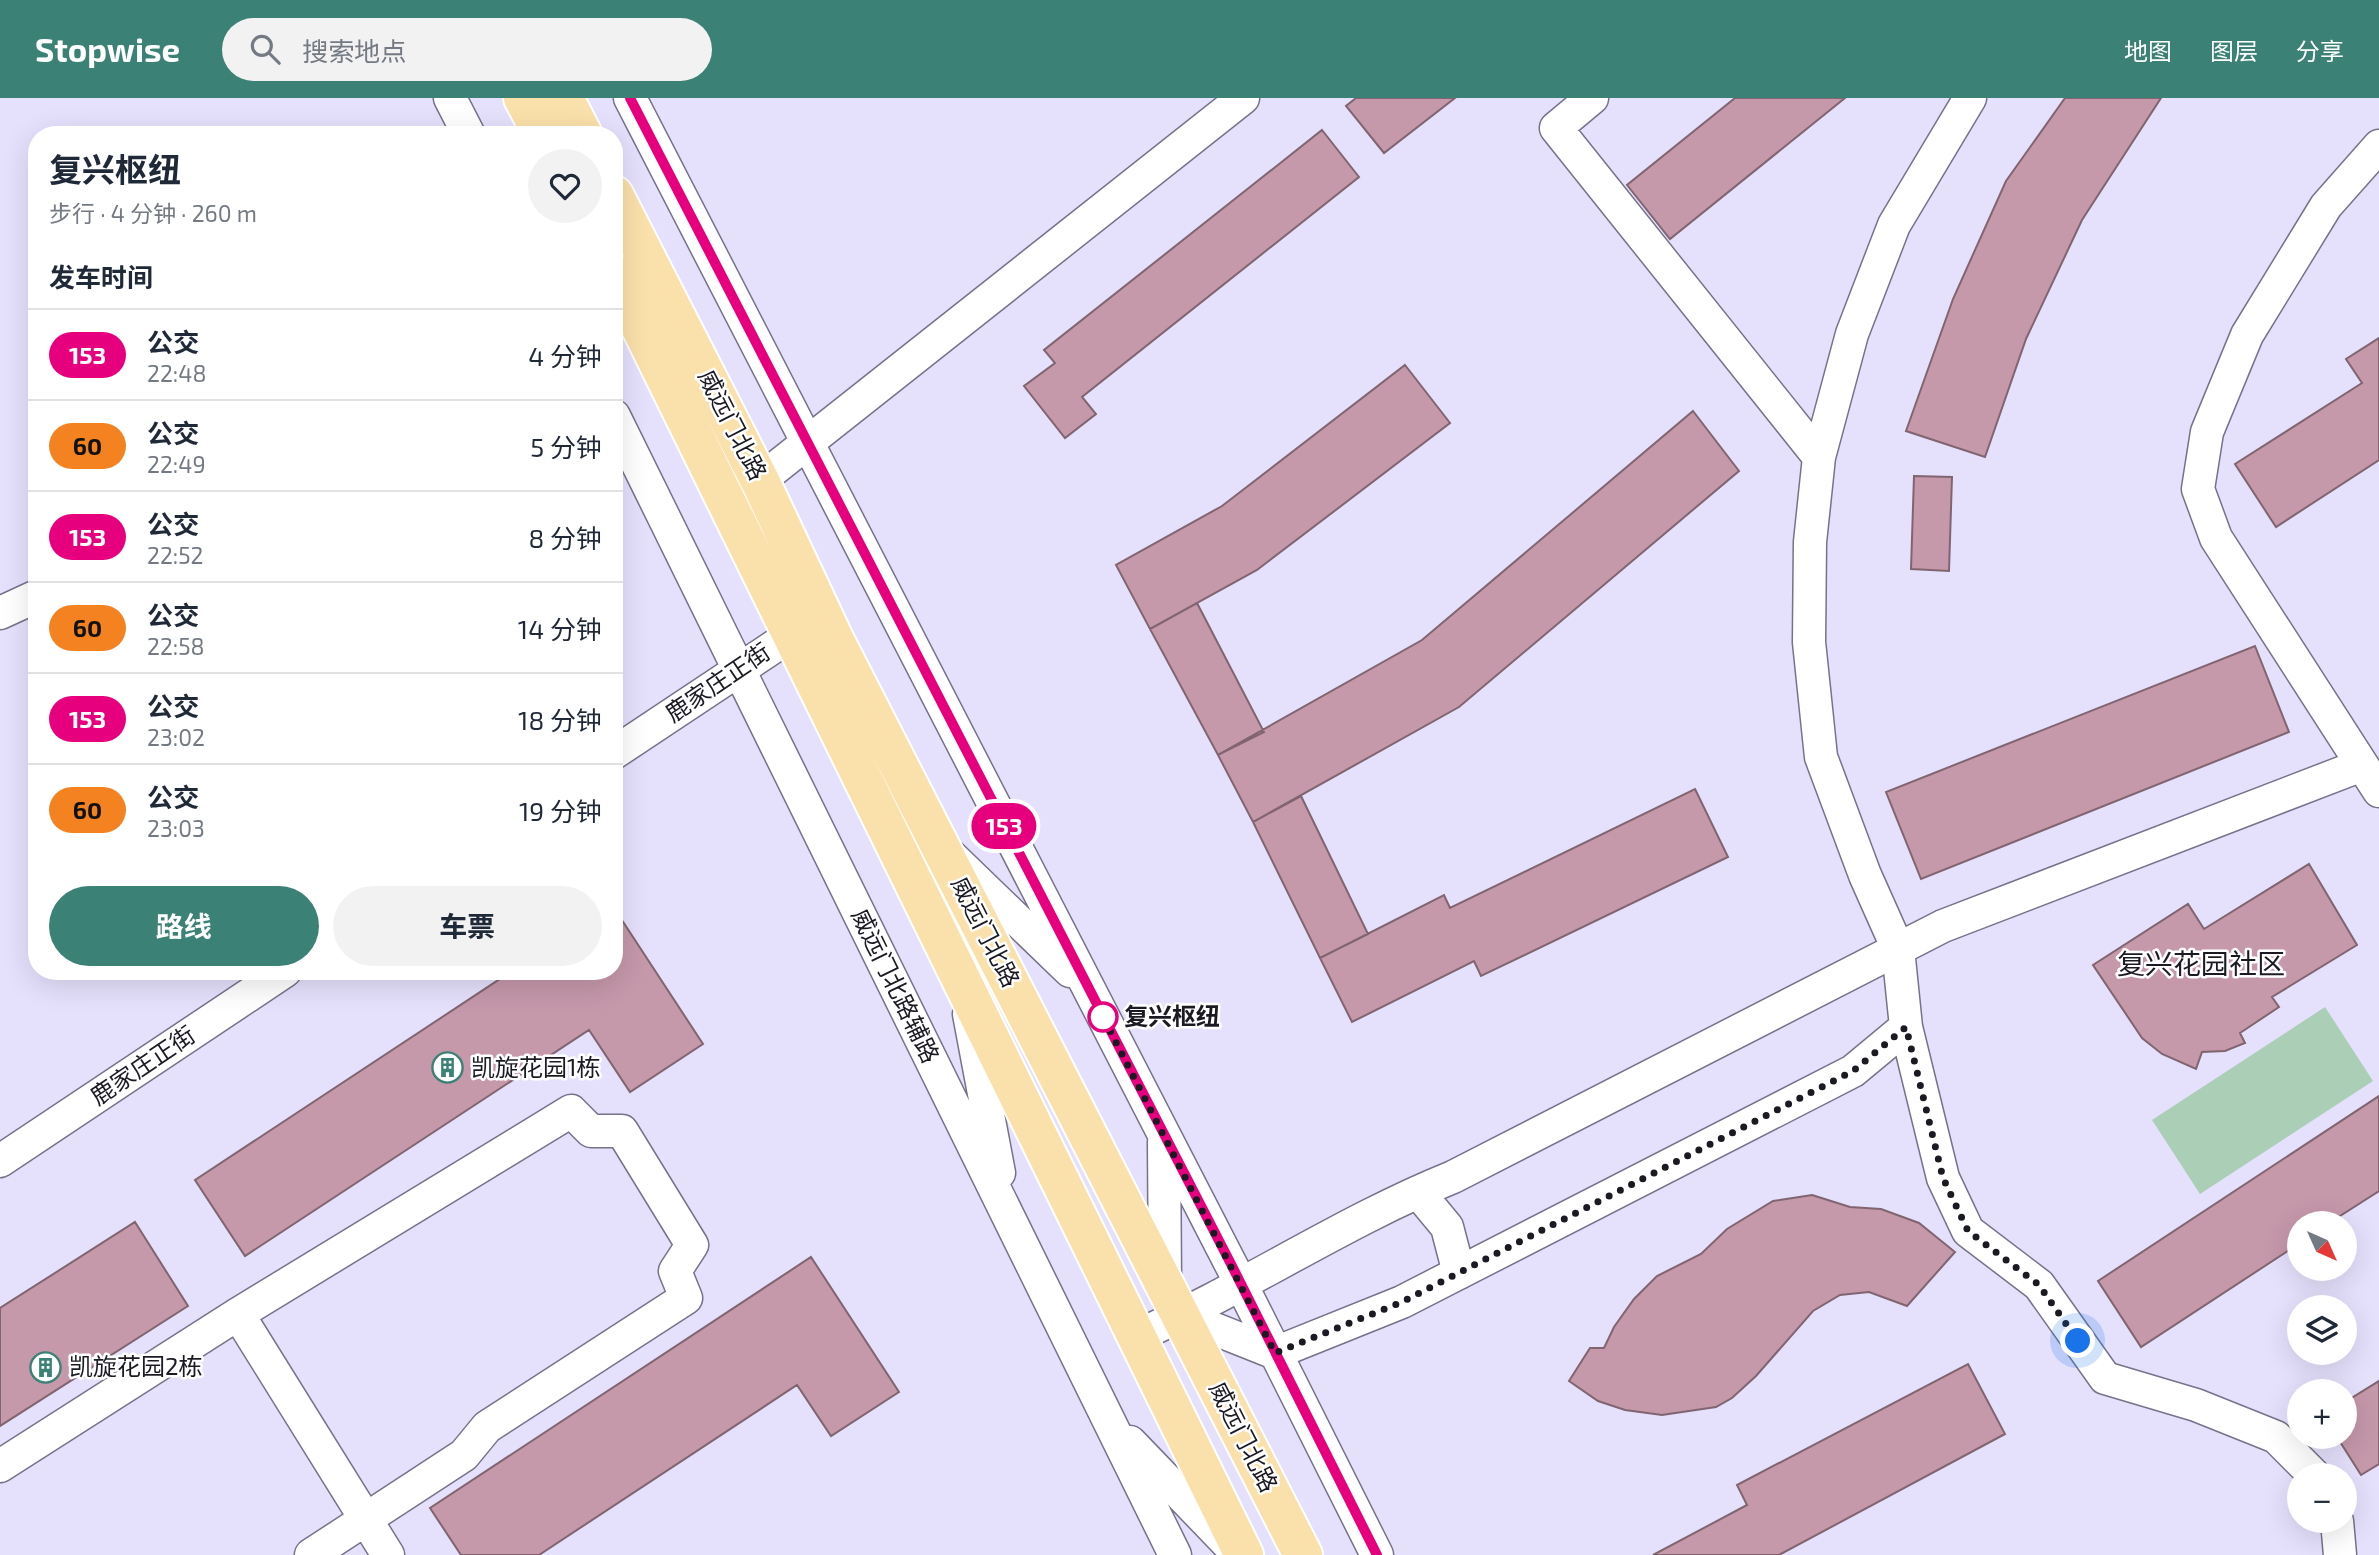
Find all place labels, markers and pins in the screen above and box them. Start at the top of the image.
place label: 复兴枢纽 [1124,1001,1220,1030]
marker: 复兴枢纽 [1088,1002,1118,1032]
building icon: 凯旋花园1栋 [431,1051,465,1085]
place label: 凯旋花园1栋 [471,1052,601,1081]
building icon: 凯旋花园2栋 [29,1350,63,1384]
place label: 凯旋花园2栋 [69,1351,203,1380]

